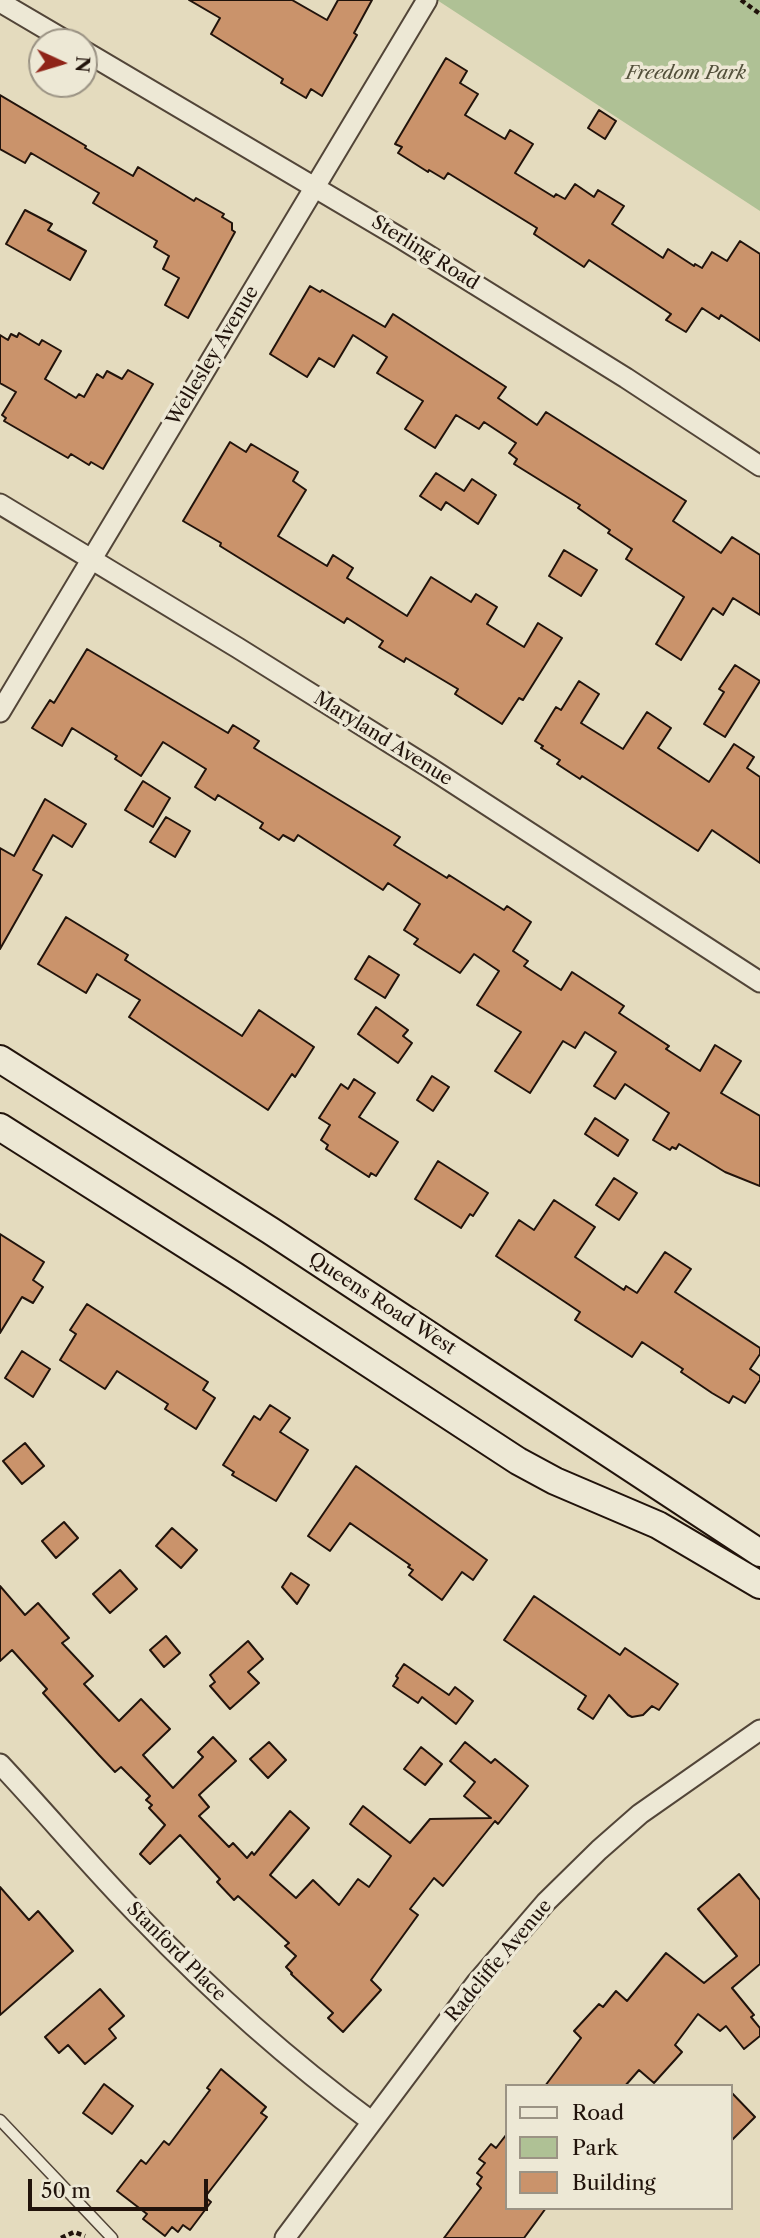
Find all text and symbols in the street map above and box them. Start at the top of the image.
north arrow [28,28,98,98]
text: N [70,55,95,73]
park label: Freedom Park [626,63,746,85]
street label: Sterling Road [367,211,483,295]
street label: Wellesley Avenue [162,282,264,430]
street label: Maryland Avenue [309,687,457,791]
street label: Queens Road West [304,1248,460,1360]
street label: Radcliffe Avenue [441,1895,557,2027]
street label: Stanford Place [121,1897,231,2007]
legend [504,2084,732,2210]
text: Road [572,2100,624,2125]
text: Park [572,2135,618,2160]
scale bar [32,2164,212,2208]
text: Building [572,2170,656,2195]
text: 50 m [41,2178,91,2203]

